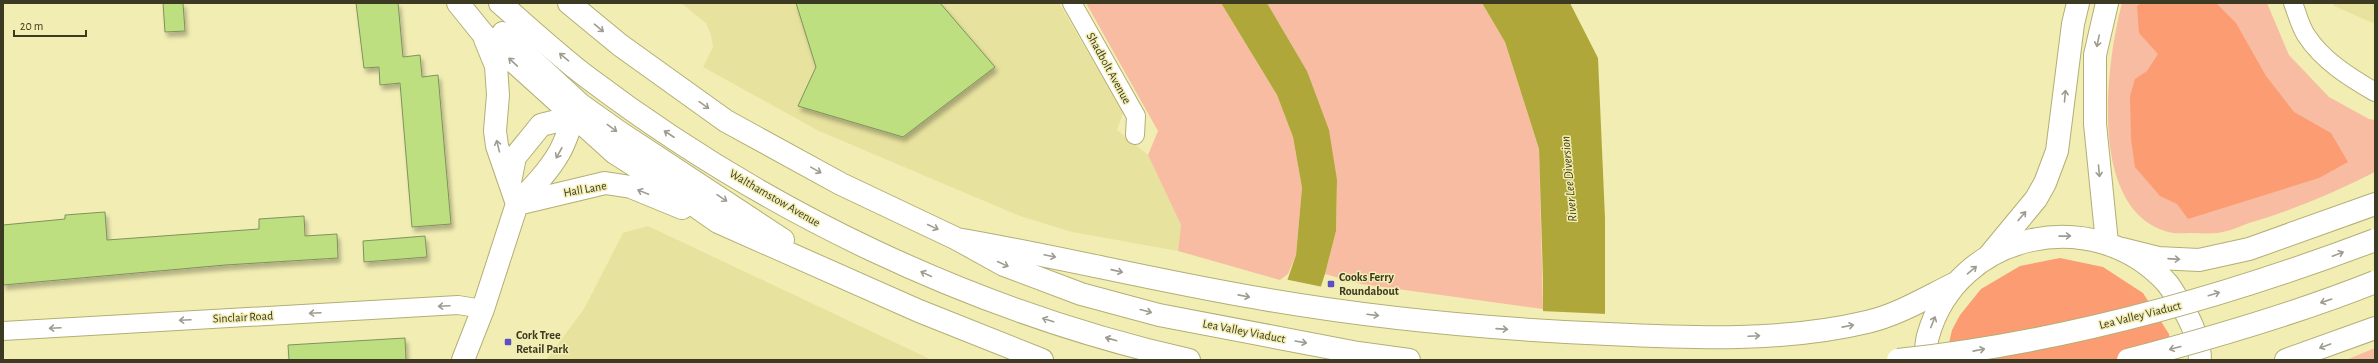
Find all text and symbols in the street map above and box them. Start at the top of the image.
scale bar [14,12,86,38]
text: 20 m [20,20,43,32]
one-way arrow [594,23,604,32]
street label: Shadbolt Avenue [1085,30,1133,106]
one-way arrow [2094,34,2102,47]
one-way arrow [559,53,569,62]
one-way arrow [508,58,518,67]
one-way arrow [2061,90,2068,103]
one-way arrow [698,101,709,109]
one-way arrow [607,124,618,132]
one-way arrow [663,129,675,137]
water label: River Lee Diversion [1559,135,1580,222]
one-way arrow [493,139,501,152]
one-way arrow [554,147,562,159]
one-way arrow [2096,164,2103,177]
street label: Walthamstow Avenue [728,167,822,229]
one-way arrow [810,167,822,175]
street label: Hall Lane [563,179,607,199]
one-way arrow [637,187,649,195]
one-way arrow [716,194,727,202]
one-way arrow [2018,210,2027,221]
one-way arrow [926,224,938,231]
one-way arrow [2059,233,2072,240]
one-way arrow [2331,250,2343,258]
one-way arrow [1043,252,1056,260]
one-way arrow [2167,255,2180,262]
one-way arrow [997,261,1009,268]
one-way arrow [1967,265,1977,274]
one-way arrow [1110,267,1123,275]
one-way arrow [921,270,933,277]
place label: Cooks Ferry Roundabout [1339,271,1399,297]
marker: Cooks Ferry Roundabout [1326,279,1336,289]
one-way arrow [2207,290,2220,297]
one-way arrow [1237,292,1250,300]
one-way arrow [2320,298,2332,306]
street label: Lea Valley Viaduct [2098,299,2183,332]
one-way arrow [438,302,451,309]
one-way arrow [1139,308,1152,315]
street label: Sinclair Road [212,309,274,325]
one-way arrow [309,309,322,317]
one-way arrow [1366,312,1379,319]
one-way arrow [1042,315,1054,323]
one-way arrow [179,317,192,324]
street label: Lea Valley Viaduct [1201,317,1287,346]
one-way arrow [1930,317,1938,329]
one-way arrow [1841,322,1854,330]
one-way arrow [49,324,62,331]
one-way arrow [1495,325,1508,332]
place label: Cork Tree Retail Park [516,329,568,355]
one-way arrow [1747,332,1760,339]
one-way arrow [1104,335,1117,342]
marker: Cork Tree Retail Park [503,337,513,347]
one-way arrow [1294,339,1307,347]
one-way arrow [2319,343,2332,350]
one-way arrow [1972,345,1985,353]
one-way arrow [2168,345,2181,352]

